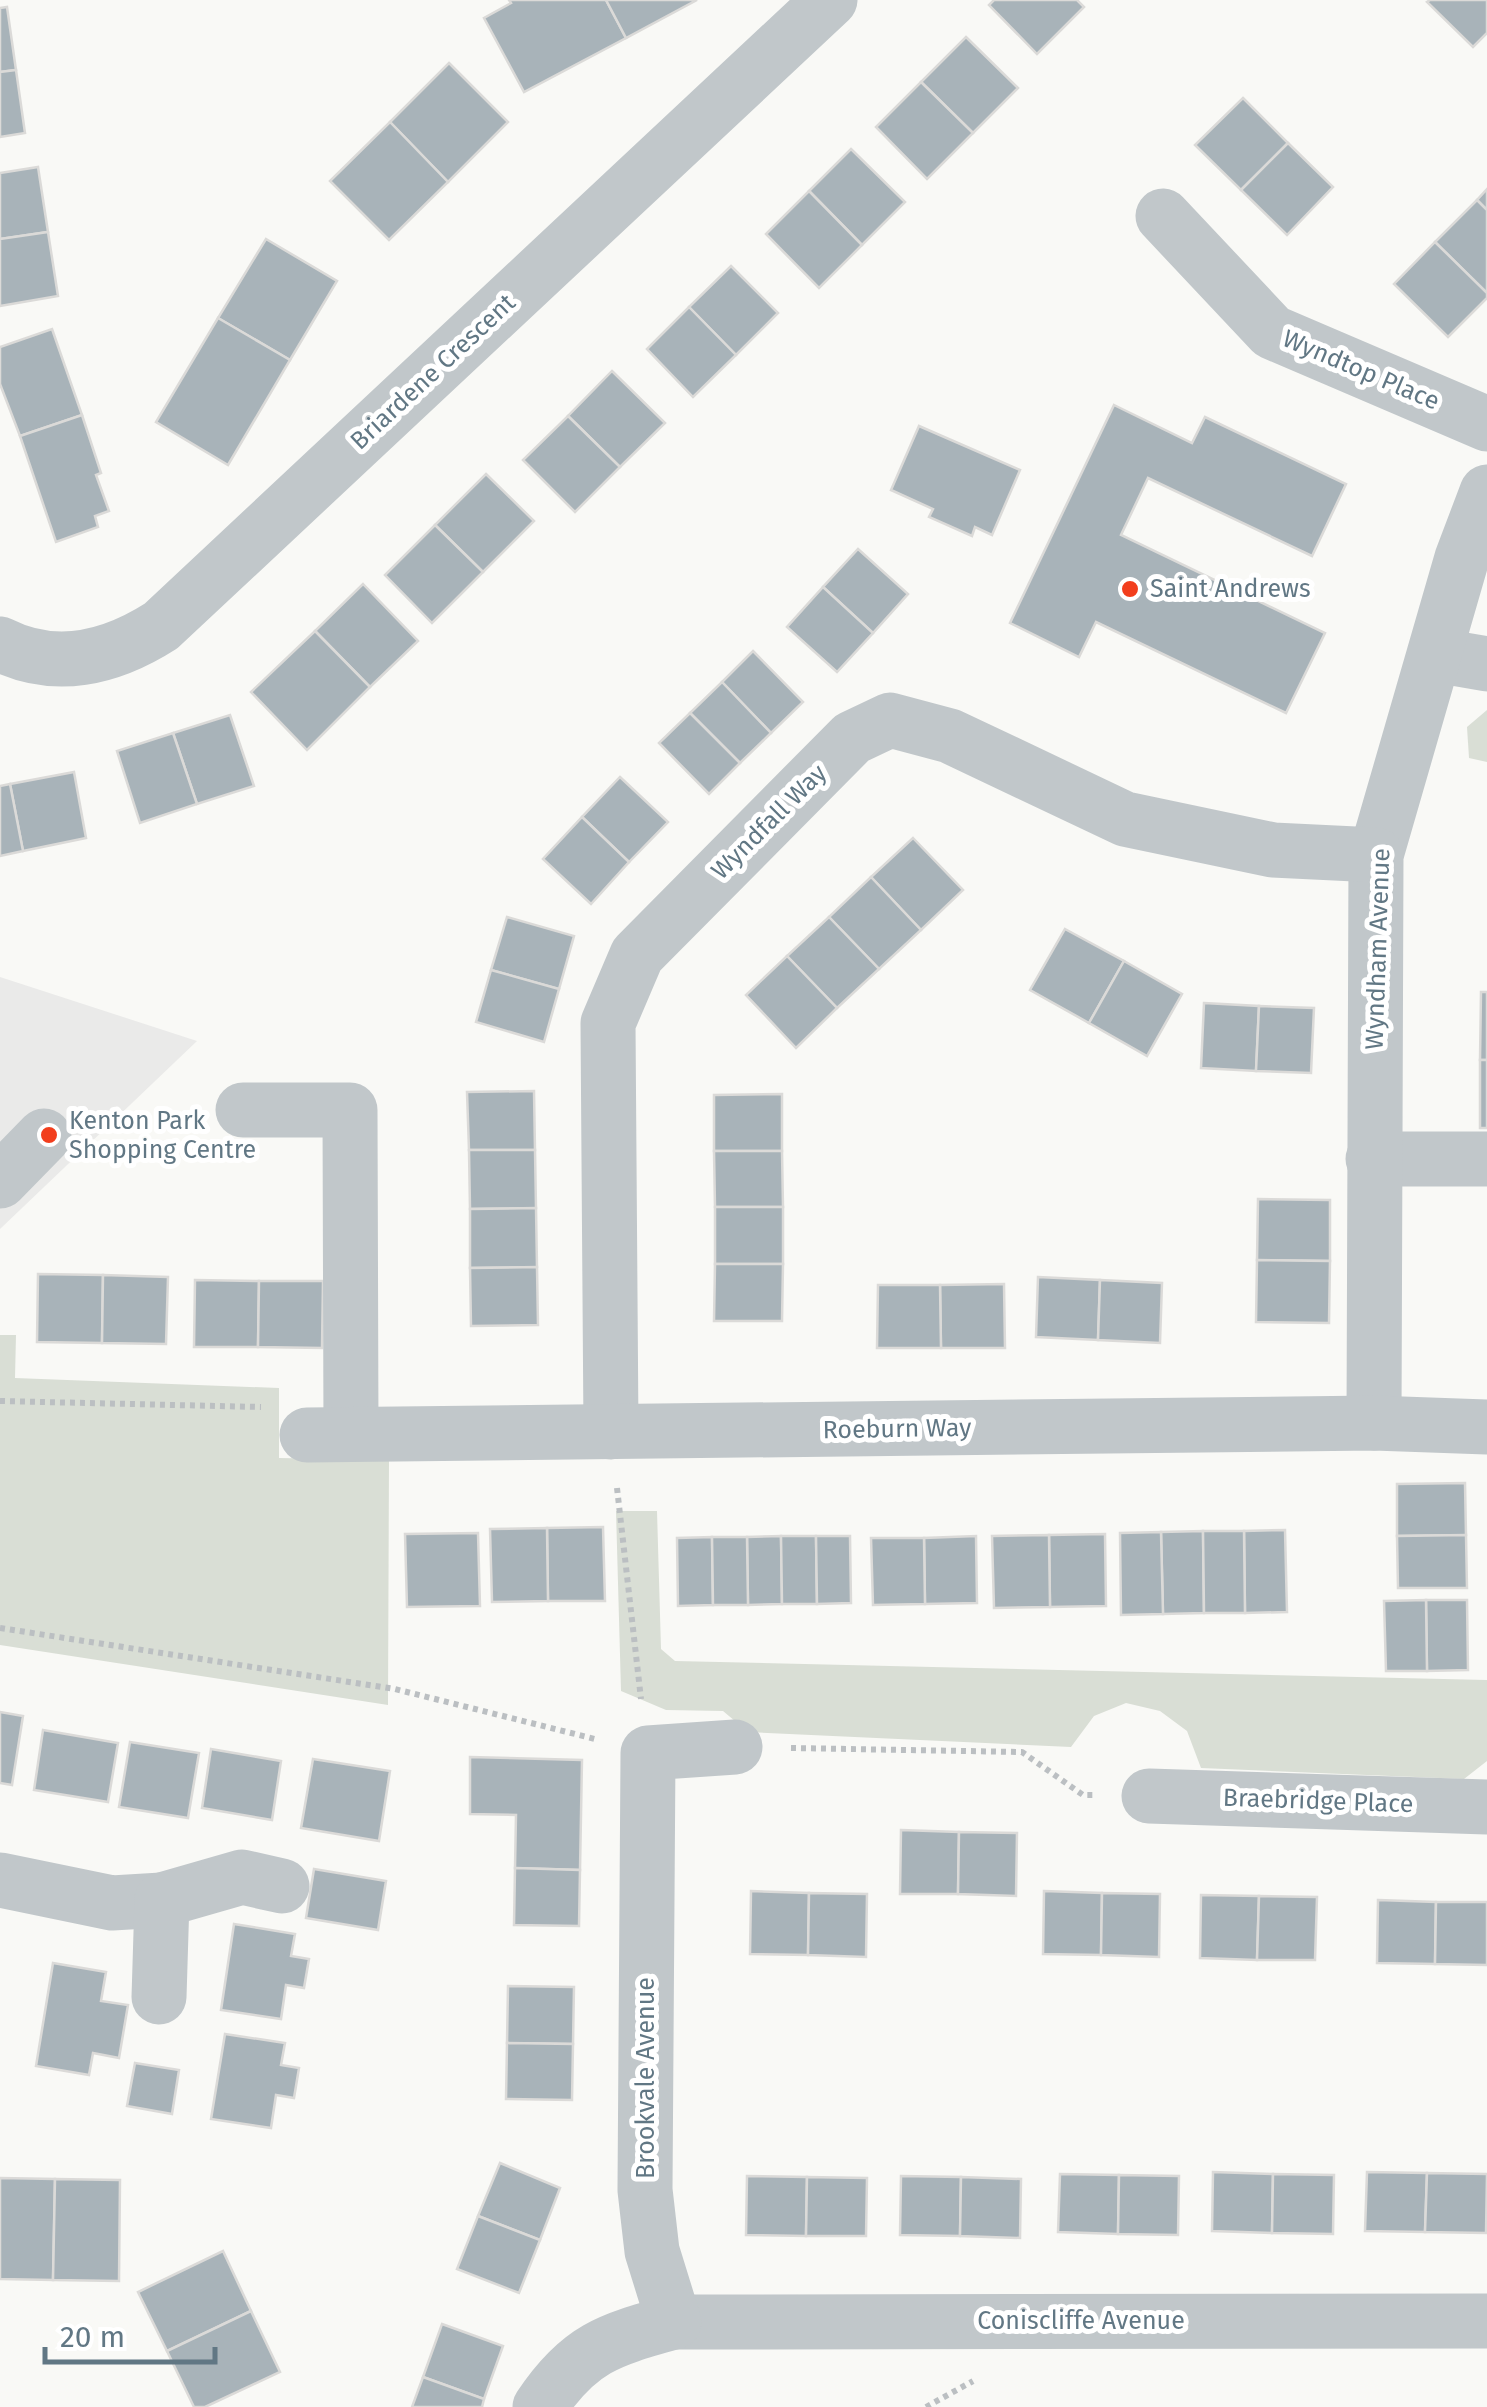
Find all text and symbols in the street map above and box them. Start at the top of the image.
street label: Briardene Crescent [344,287,522,456]
street label: Wyndtop Place [1278,323,1444,417]
place label: Saint Andrews [1150,574,1311,604]
marker: Saint Andrews [1119,578,1141,600]
street label: Wyndfall Way [705,758,833,886]
street label: Wyndham Avenue [1359,848,1397,1050]
place label: Kenton Park Shopping Centre [69,1106,256,1165]
marker: Kenton Park Shopping Centre [38,1124,60,1146]
street label: Roeburn Way [822,1413,972,1445]
street label: Braebridge Place [1222,1783,1414,1819]
street label: Brookvale Avenue [631,1977,661,2179]
scale bar [45,2302,215,2364]
street label: Coniscliffe Avenue [977,2306,1185,2336]
text: 20 m [60,2319,125,2355]

